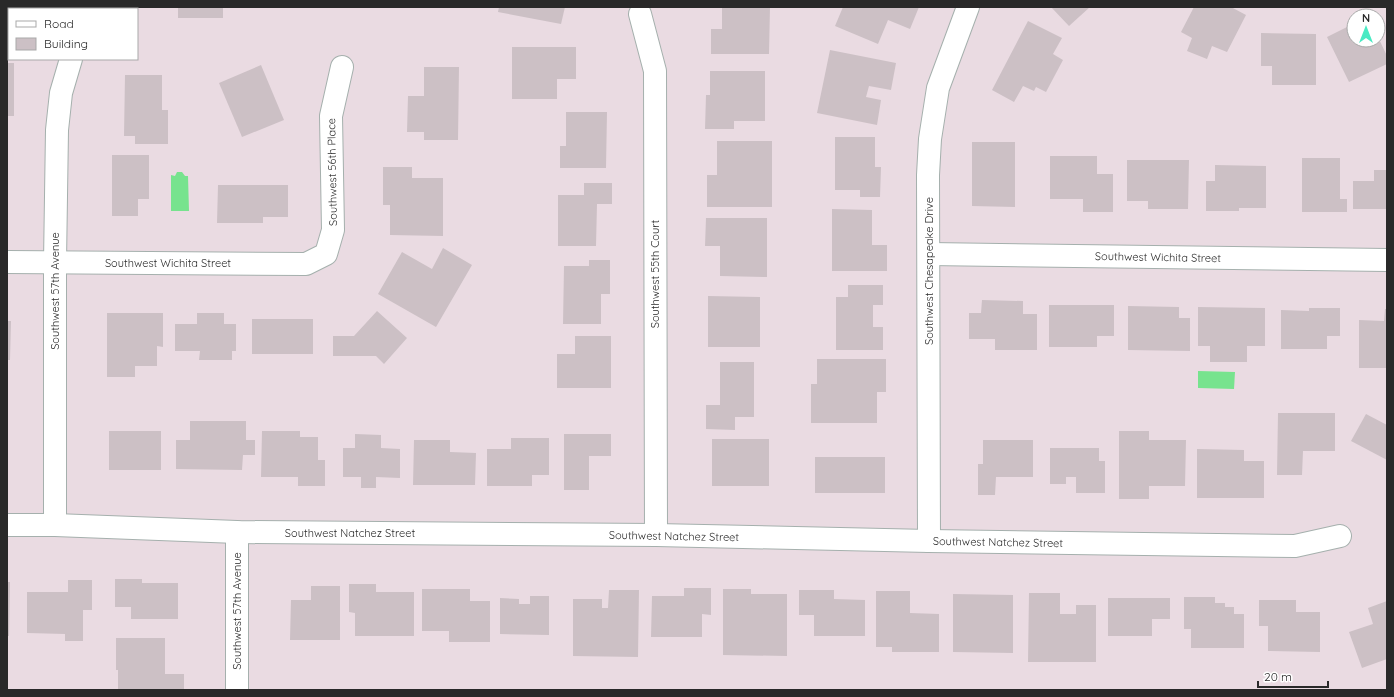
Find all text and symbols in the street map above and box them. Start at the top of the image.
legend [8,8,138,60]
north arrow [1346,8,1386,48]
text: N [1362,11,1370,25]
text: Road [44,16,74,31]
text: Building [44,36,88,51]
street label: Southwest 56th Place [324,118,340,226]
street label: Southwest Chesapeake Drive [922,197,936,345]
street label: Southwest 55th Court [648,220,662,328]
street label: Southwest 57th Avenue [48,232,62,350]
street label: Southwest Wichita Street [1095,249,1221,265]
street label: Southwest Wichita Street [105,256,231,270]
street label: Southwest Natchez Street [285,526,415,540]
street label: Southwest Natchez Street [609,528,740,544]
street label: Southwest Natchez Street [933,534,1064,550]
street label: Southwest 57th Avenue [230,552,244,670]
scale bar [1258,663,1328,689]
text: 20 m [1264,669,1292,684]

